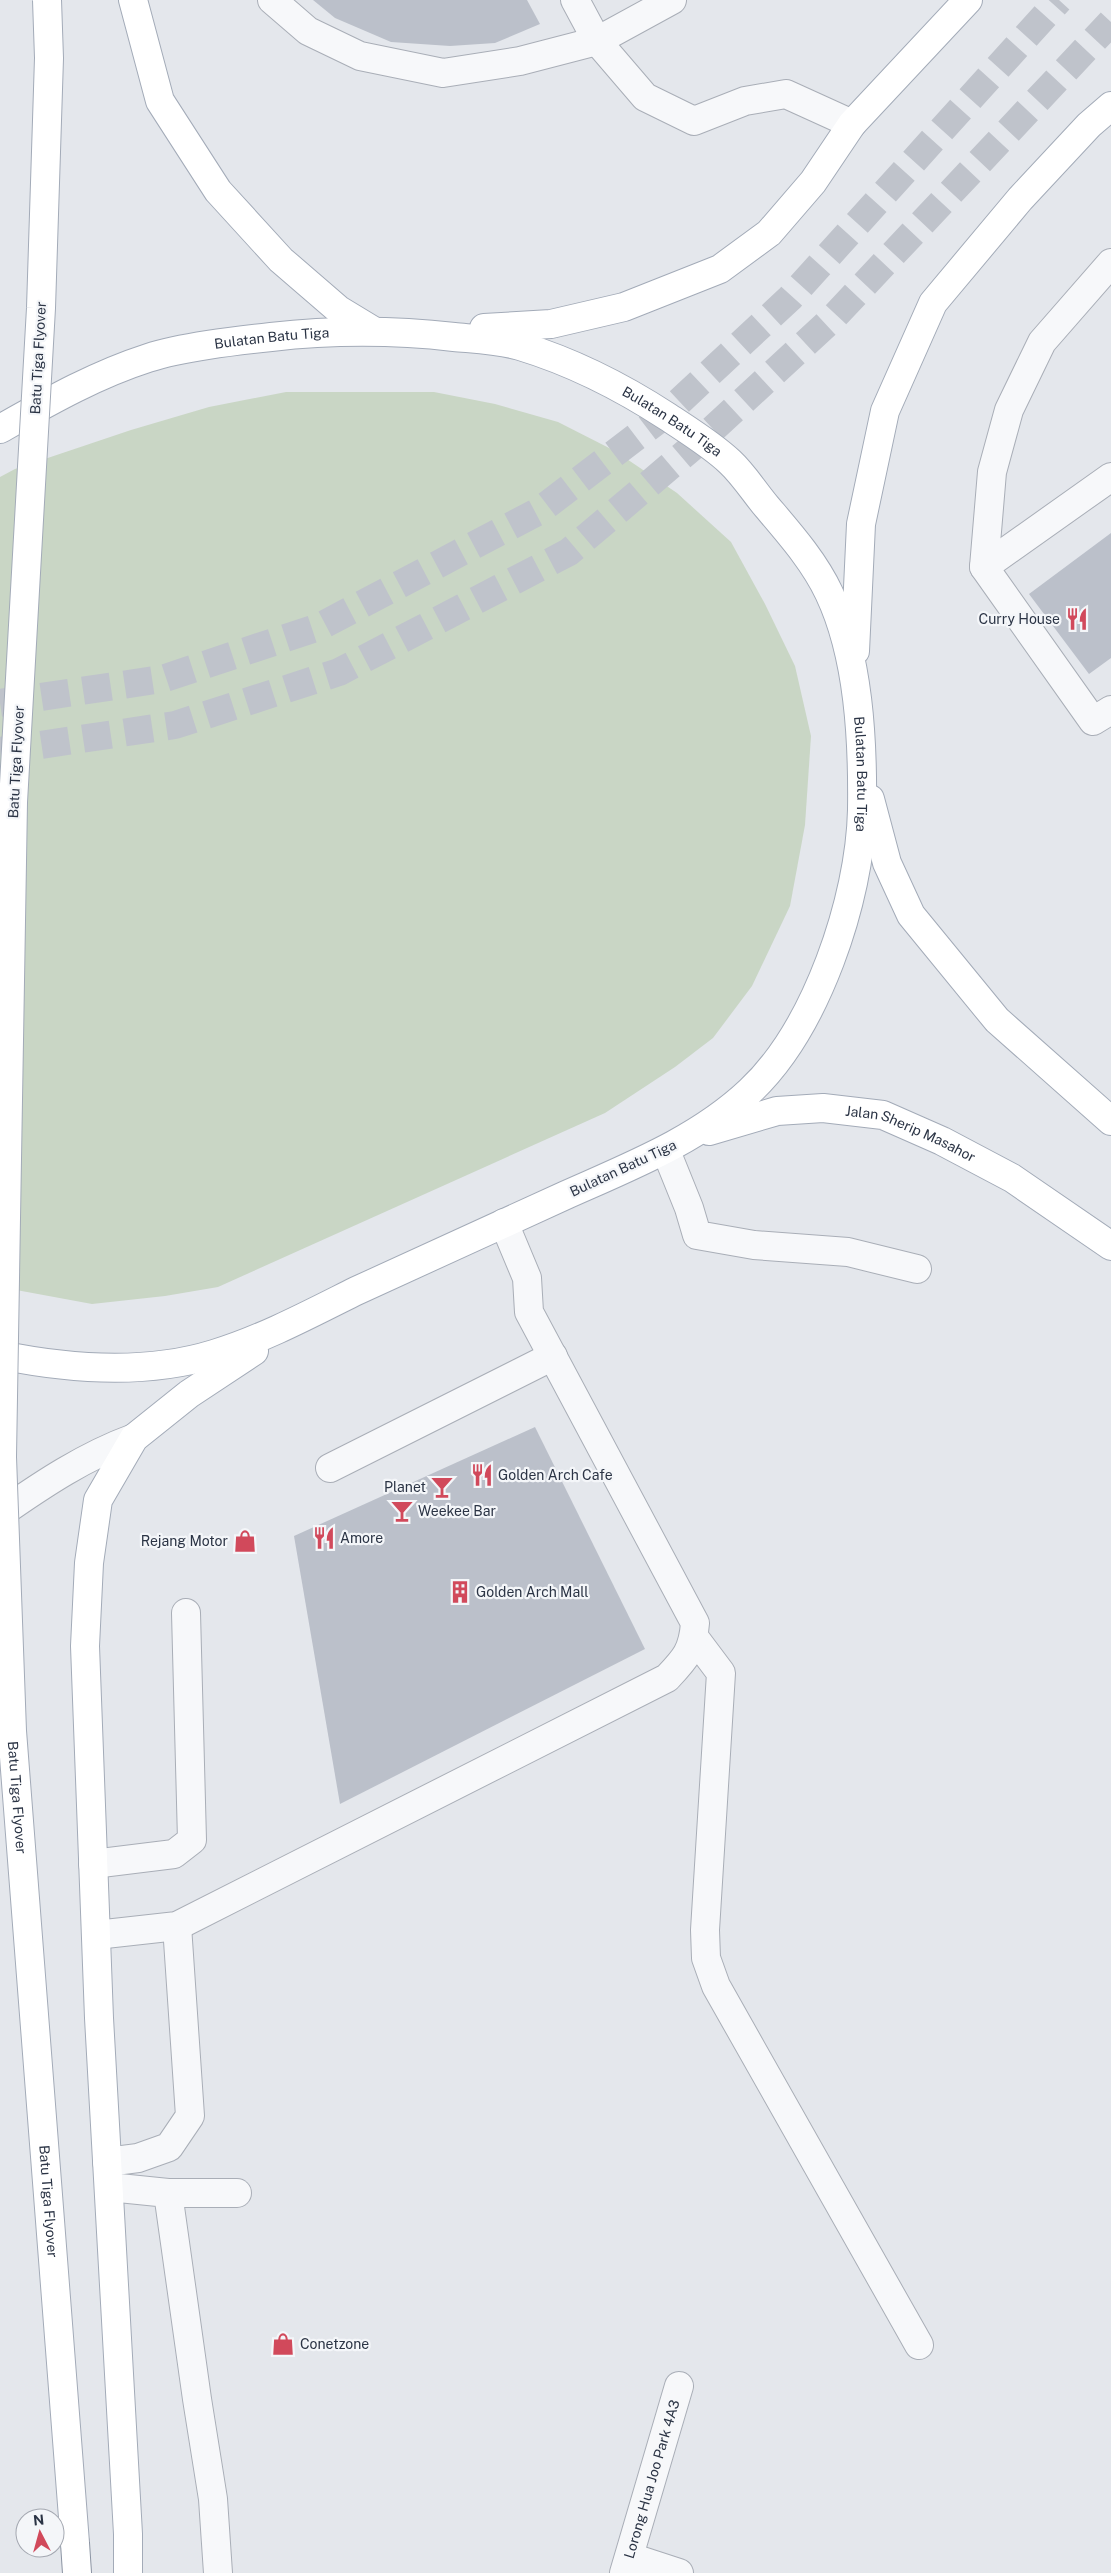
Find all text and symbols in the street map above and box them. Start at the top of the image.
street label: Batu Tiga Flyover [27,301,49,415]
street label: Bulatan Batu Tiga [213,324,330,352]
street label: Bulatan Batu Tiga [620,383,725,460]
restaurant icon: Curry House [1064,606,1090,632]
place label: Curry House [979,611,1060,627]
street label: Batu Tiga Flyover [5,705,27,819]
street label: Bulatan Batu Tiga [851,716,870,833]
street label: Jalan Sherip Masahor [844,1103,978,1165]
street label: Bulatan Batu Tiga [567,1136,679,1200]
restaurant icon: Golden Arch Cafe [469,1462,495,1488]
place label: Golden Arch Cafe [498,1467,613,1483]
bar icon: Planet [429,1474,455,1500]
place label: Planet [384,1479,426,1495]
bar icon: Weekee Bar [389,1498,415,1524]
place label: Weekee Bar [418,1503,496,1519]
restaurant icon: Amore [311,1525,337,1551]
shop icon: Rejang Motor [232,1528,258,1554]
place label: Amore [340,1530,383,1546]
place label: Rejang Motor [141,1533,228,1549]
building icon: Golden Arch Mall [447,1579,473,1605]
place label: Golden Arch Mall [476,1584,589,1600]
street label: Batu Tiga Flyover [5,1741,30,1855]
street label: Batu Tiga Flyover [36,2144,61,2258]
shop icon: Conetzone [270,2331,296,2357]
place label: Conetzone [300,2336,369,2352]
street label: Lorong Hua Joo Park 4A3 [621,2398,683,2560]
north arrow [15,2508,65,2558]
text: N [32,2512,45,2529]

